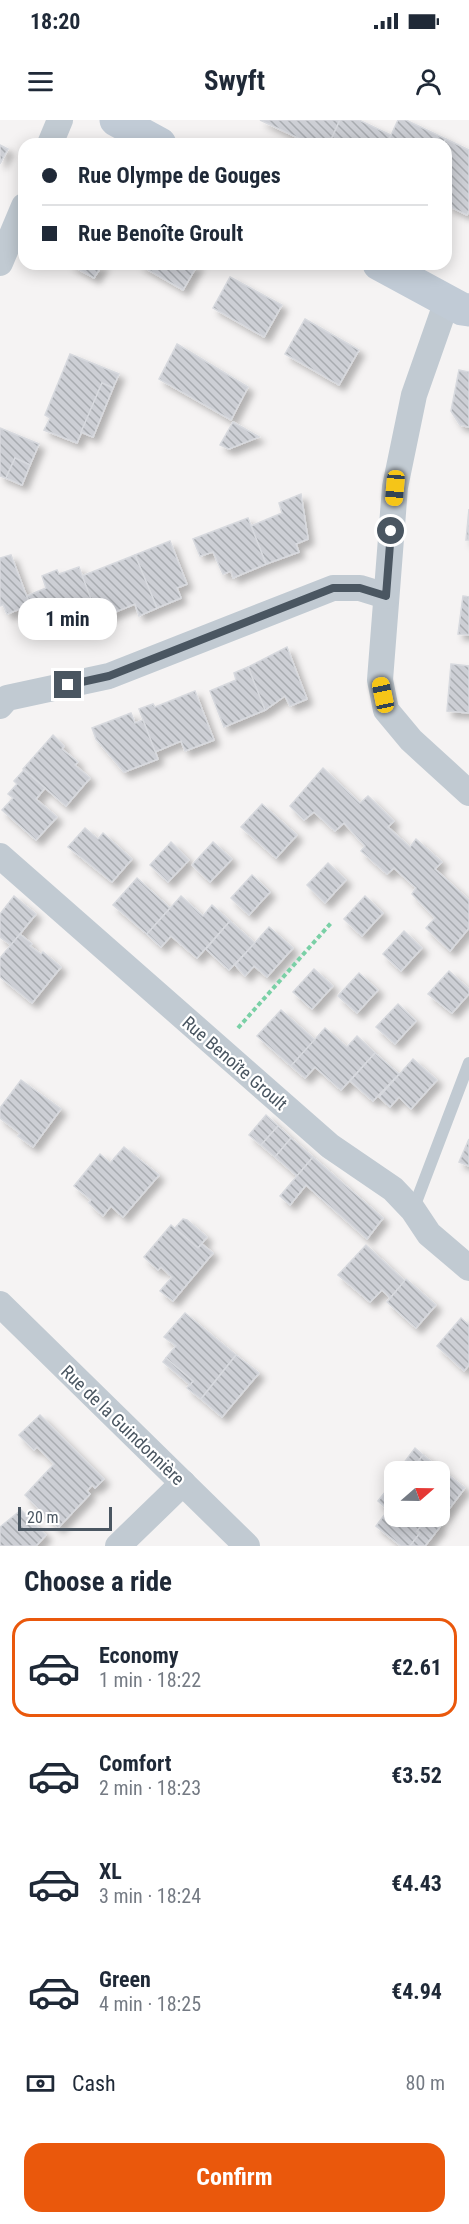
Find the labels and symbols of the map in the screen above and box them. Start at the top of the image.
car [384,469,406,507]
route start [377,517,404,544]
callout: 1 min [19,598,118,640]
route end [54,671,81,698]
car [370,676,396,714]
street label: Rue Benoîte Groult [178,1012,292,1114]
street label: Rue de la Guindonnière [57,1361,189,1489]
north arrow [384,1461,450,1527]
scale bar [18,1504,112,1532]

